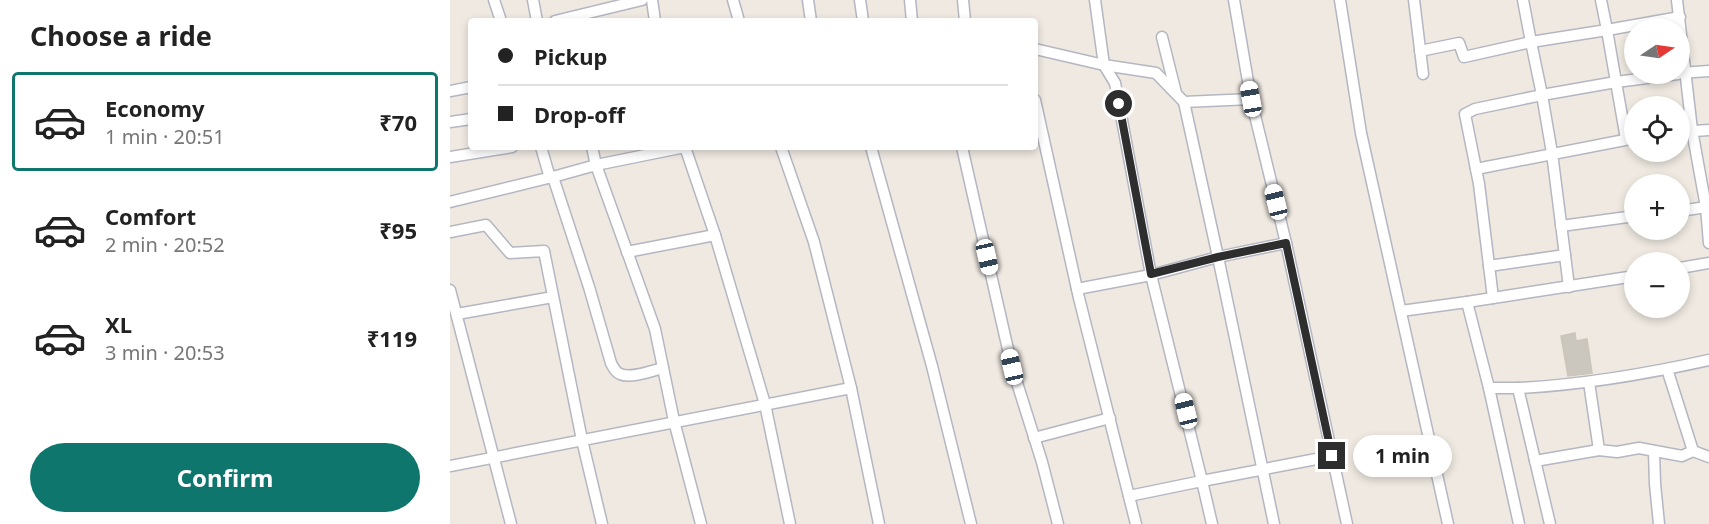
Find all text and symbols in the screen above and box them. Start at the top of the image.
text: Choose a ride [30,17,212,54]
north arrow [1624,18,1690,84]
map controls [1624,18,1690,318]
text: Pickup [534,41,607,71]
car [1239,80,1263,118]
route start [1105,90,1132,117]
text: Economy [105,93,204,123]
icon: car [33,95,87,149]
button: locate [1624,96,1690,162]
text: Drop-off [534,99,625,129]
text: ₹70 [379,107,417,137]
text: 1 min · 20:51 [105,123,225,150]
button: + [1624,174,1690,240]
car [1263,182,1289,222]
text: Comfort [105,201,196,231]
icon: car [33,203,87,257]
text: ₹95 [379,215,417,245]
text: 2 min · 20:52 [105,231,225,258]
car [974,237,1000,277]
button: − [1624,252,1690,318]
text: XL [105,309,132,339]
icon: car [33,311,87,365]
text: ₹119 [367,323,417,353]
text: 3 min · 20:53 [105,339,225,366]
car [999,347,1025,387]
car [1173,391,1199,431]
callout: 1 min [1353,435,1452,477]
route end [1318,442,1345,469]
text: 1 min [1375,442,1430,469]
button: Confirm [30,443,420,512]

